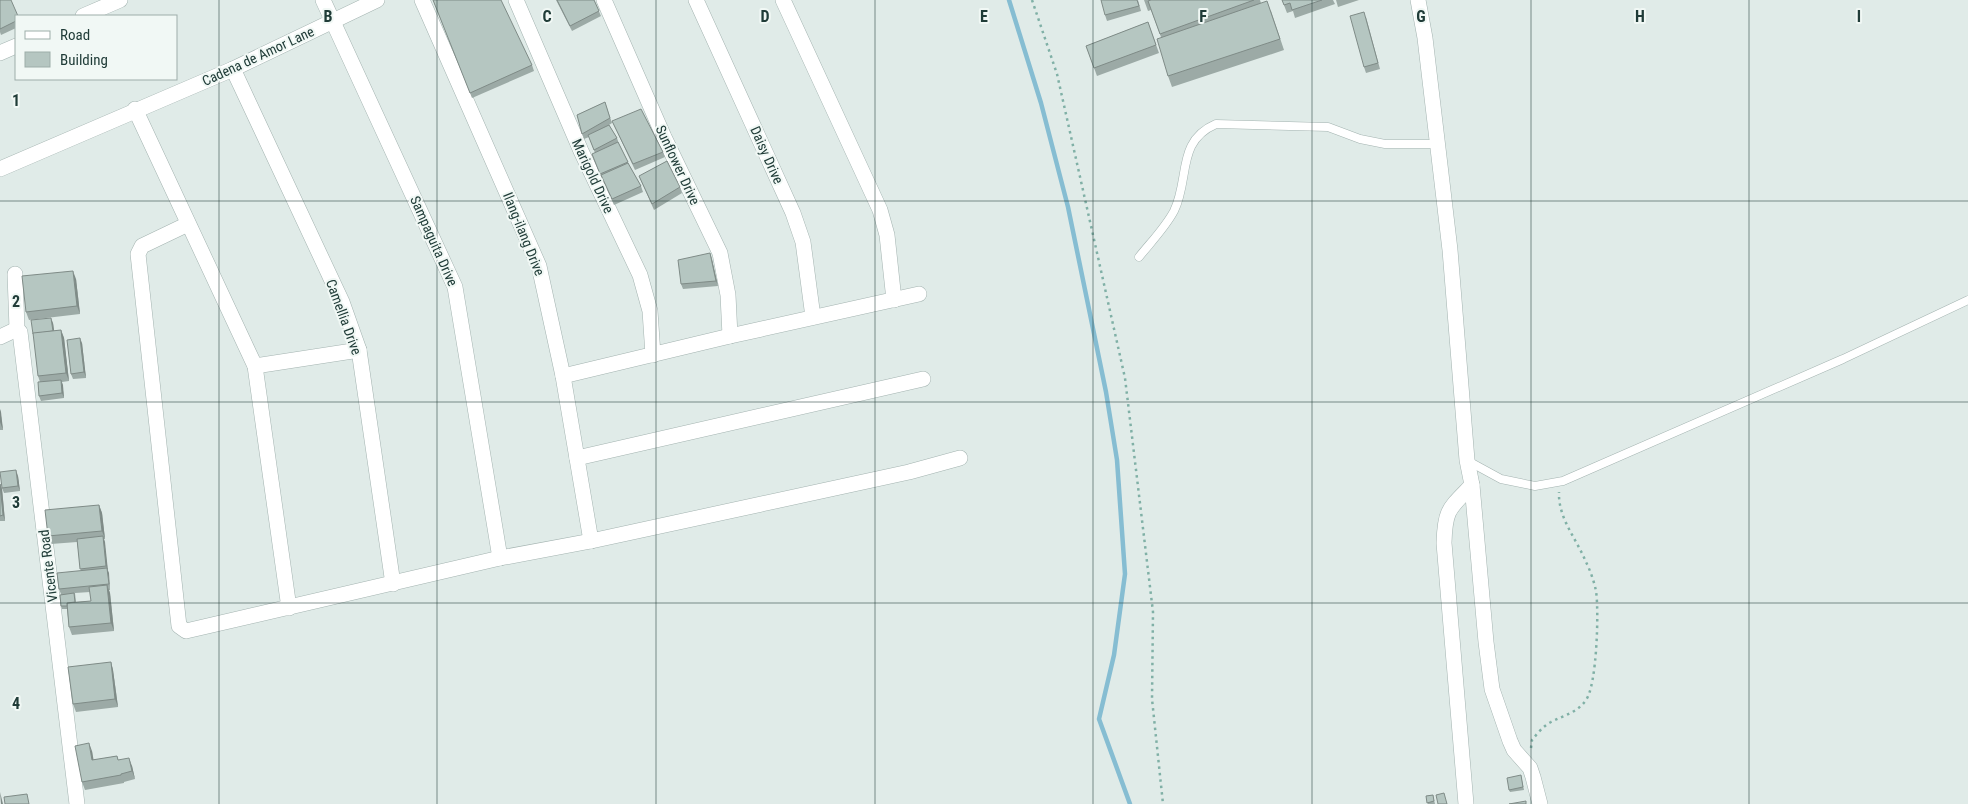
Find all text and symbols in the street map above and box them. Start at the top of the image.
text: B [324,7,333,26]
text: C [542,7,552,26]
text: D [760,7,770,26]
text: E [980,7,988,26]
text: F [1199,7,1207,26]
text: G [1416,7,1426,26]
text: H [1635,7,1645,26]
text: I [1857,7,1861,26]
legend [15,15,178,80]
street label: Cadena de Amor Lane [200,23,317,89]
text: Road [60,26,90,44]
text: Building [60,51,108,69]
text: 1 [12,91,20,110]
street label: Sunflower Drive [653,123,704,208]
street label: Daisy Drive [747,124,787,187]
street label: Marigold Drive [569,136,617,216]
street label: Ilang-ilang Drive [500,190,548,278]
street label: Sampaguita Drive [407,193,461,289]
street label: Camellia Drive [323,277,365,357]
text: 2 [12,292,20,311]
text: 3 [12,493,20,512]
street label: Vicente Road [36,529,60,603]
text: 4 [12,694,20,713]

